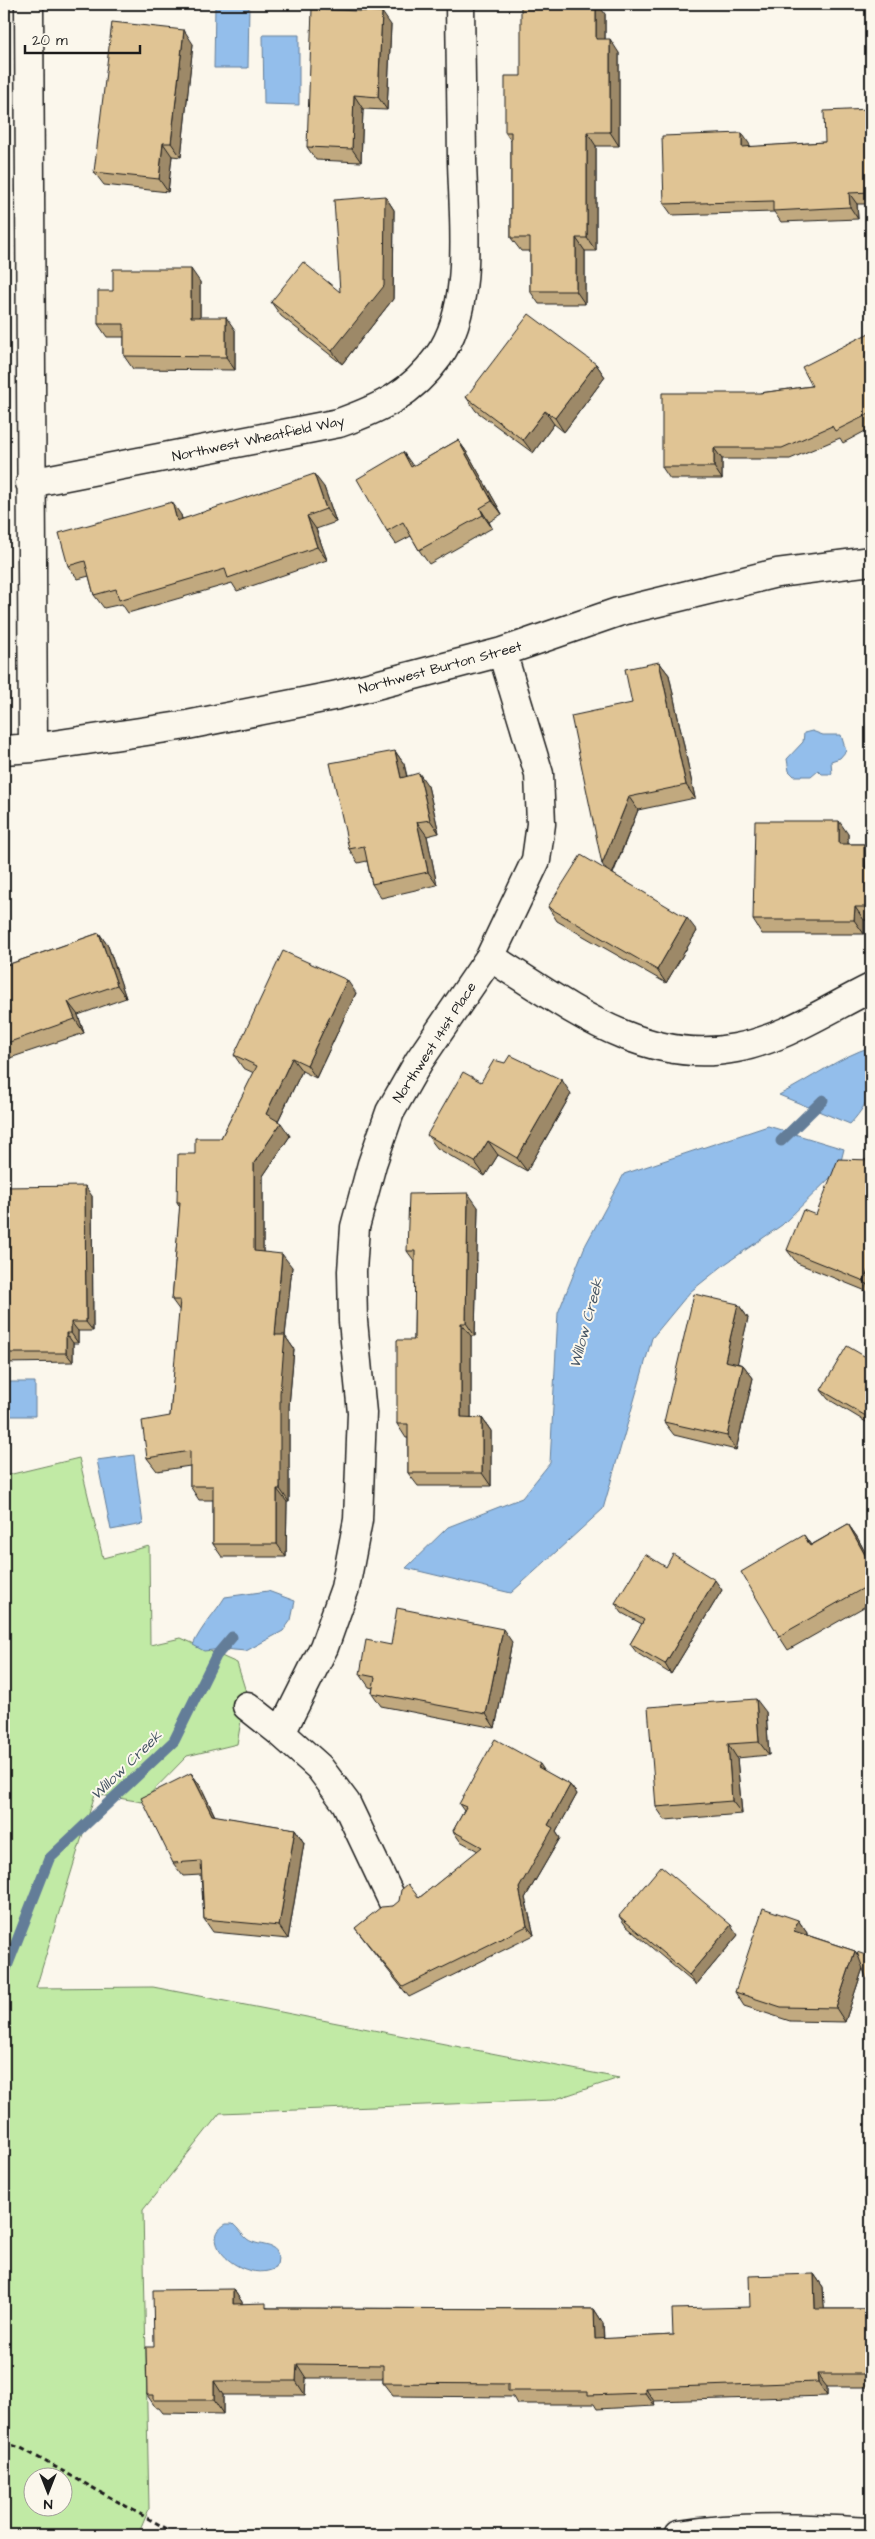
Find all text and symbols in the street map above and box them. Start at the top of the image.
scale bar [25,22,140,54]
text: 20 m [32,30,68,51]
street label: Northwest Wheatfield Way [170,411,346,467]
street label: Northwest Burton Street [356,636,524,699]
street label: Northwest 141st Place [388,978,482,1107]
water label: Willow Creek [564,1275,609,1370]
water label: Willow Creek [86,1725,167,1805]
north arrow [22,2466,72,2516]
text: N [43,2494,52,2514]

